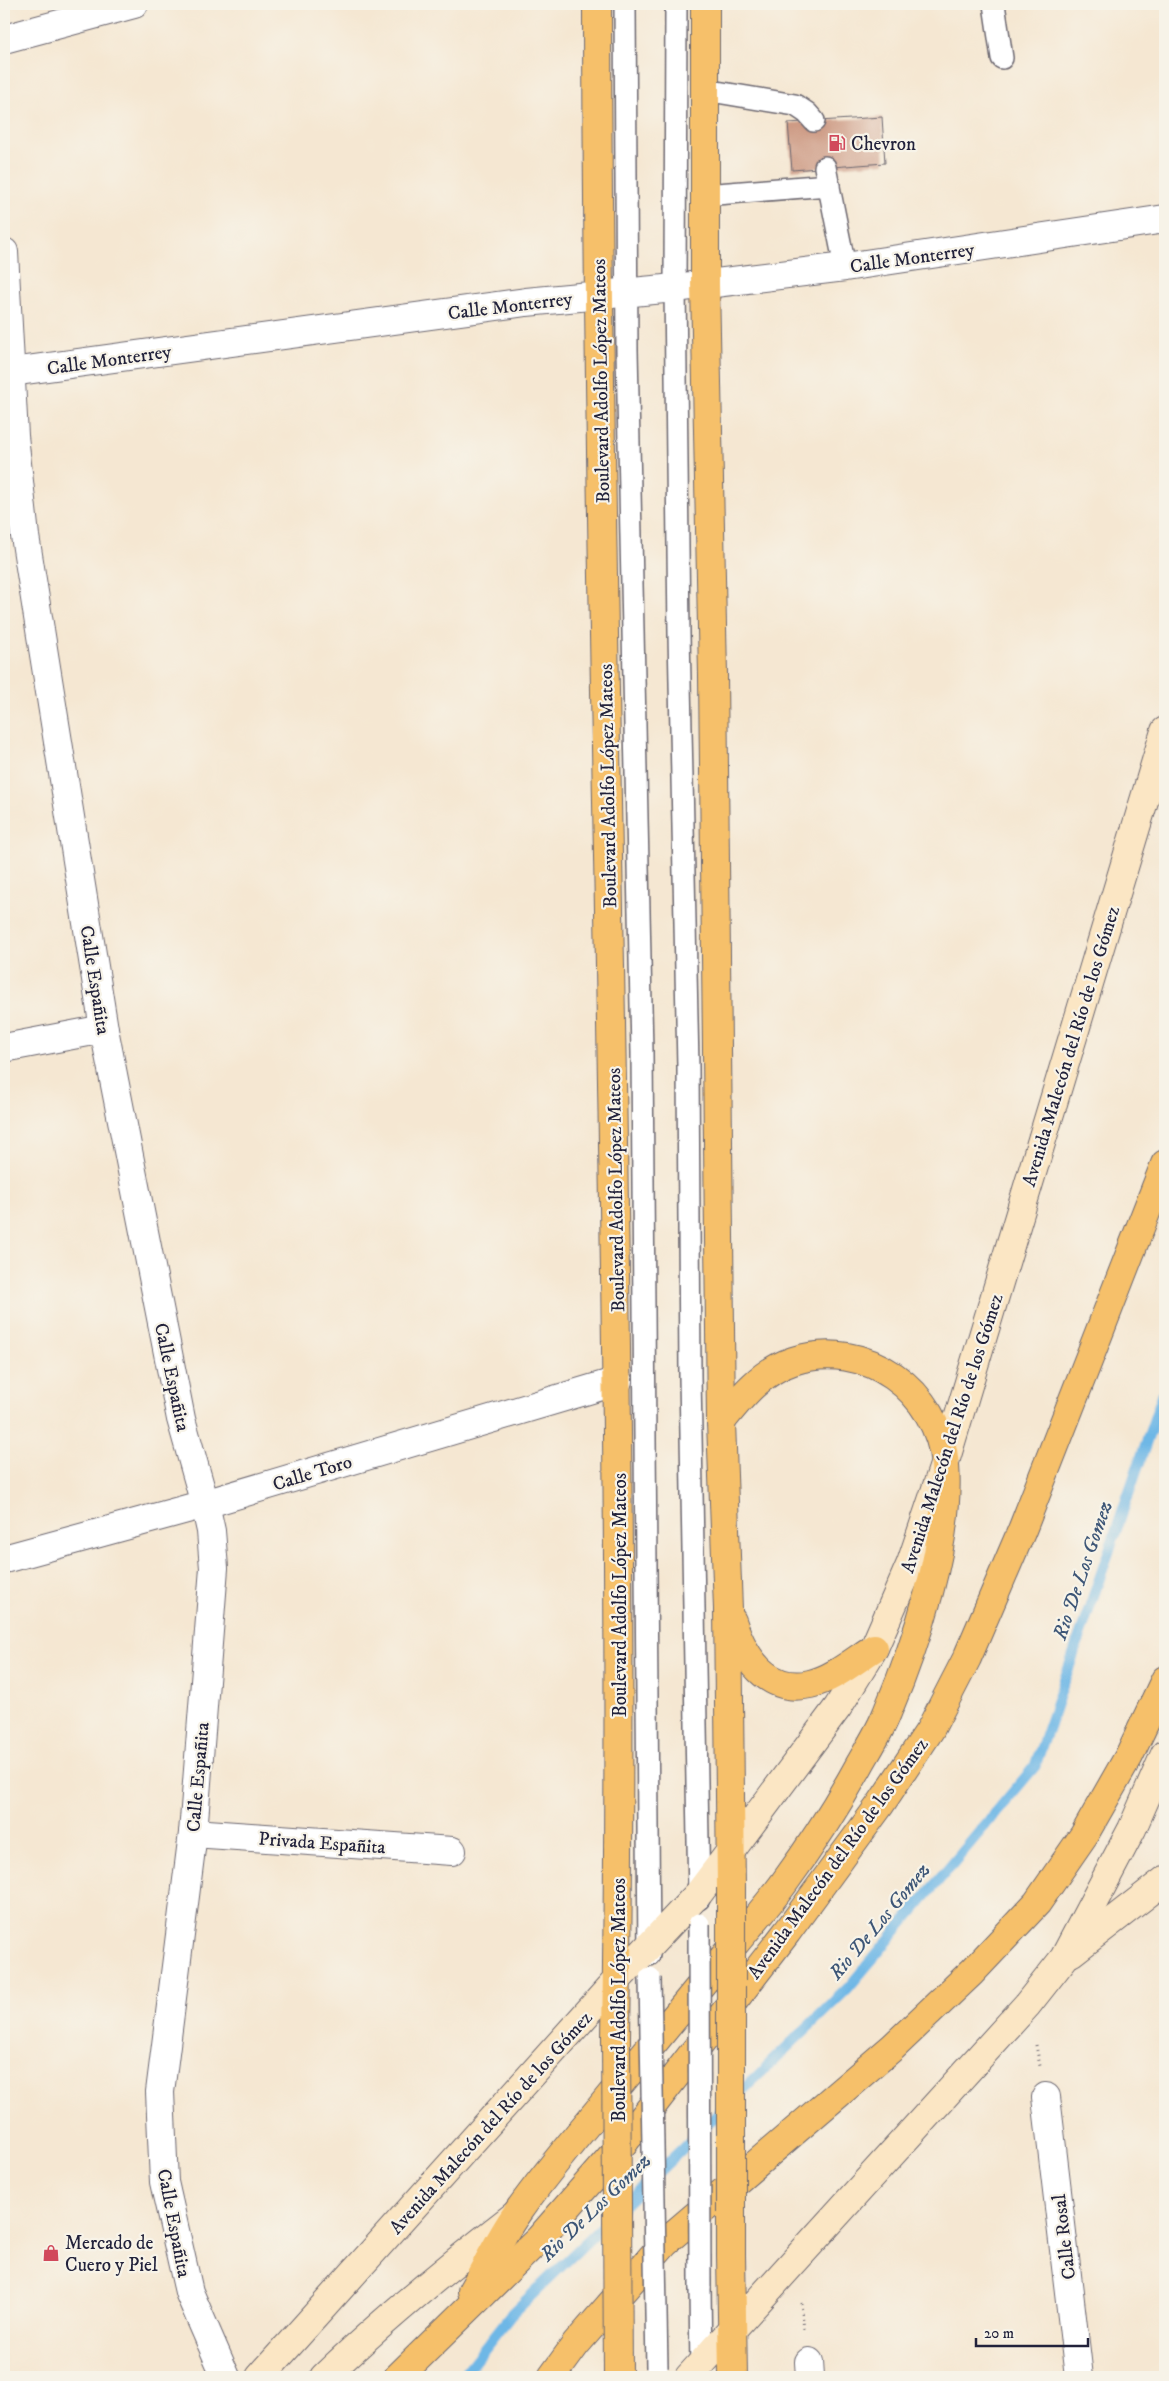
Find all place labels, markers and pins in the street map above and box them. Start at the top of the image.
fuel station icon: Chevron [827,133,847,153]
place label: Chevron [851,133,916,156]
place label: Mercado de Cuero y Piel [65,2232,158,2277]
shop icon: Mercado de Cuero y Piel [41,2243,61,2263]

